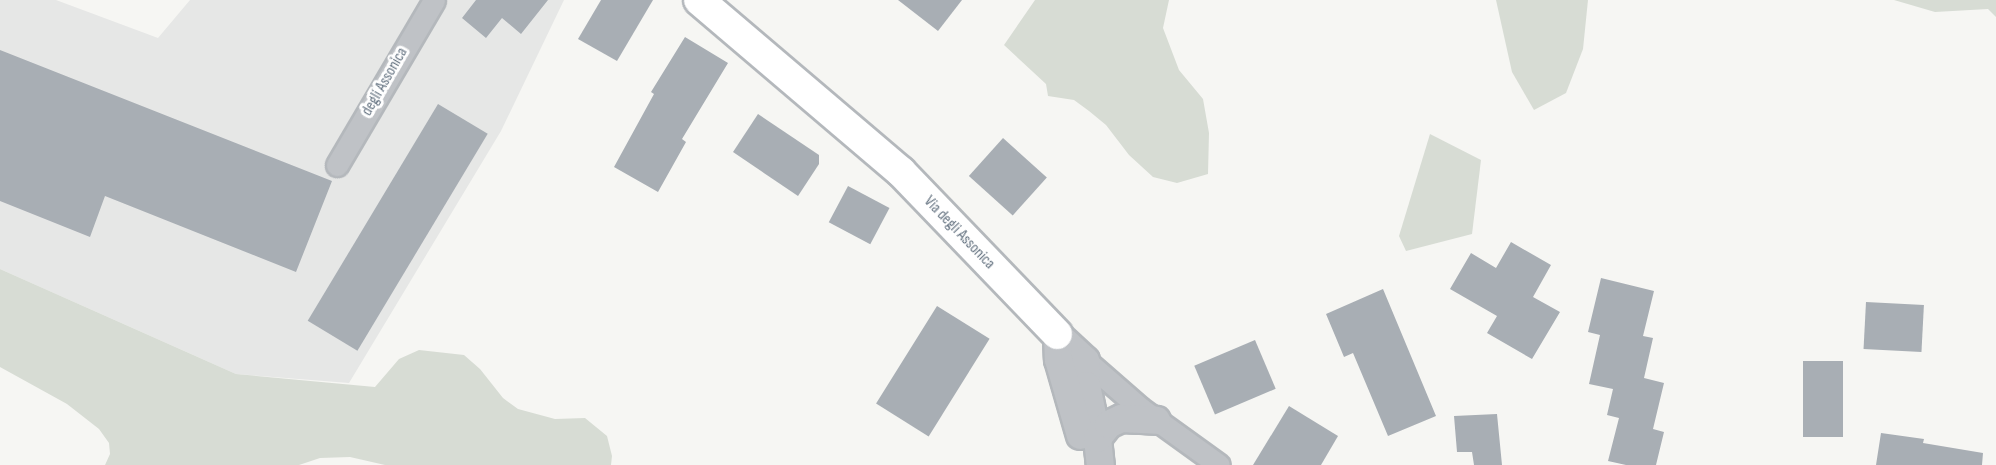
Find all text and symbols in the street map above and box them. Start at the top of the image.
street label: degli Assonica [358,45,412,119]
street label: Via degli Assonica [919,192,999,274]

